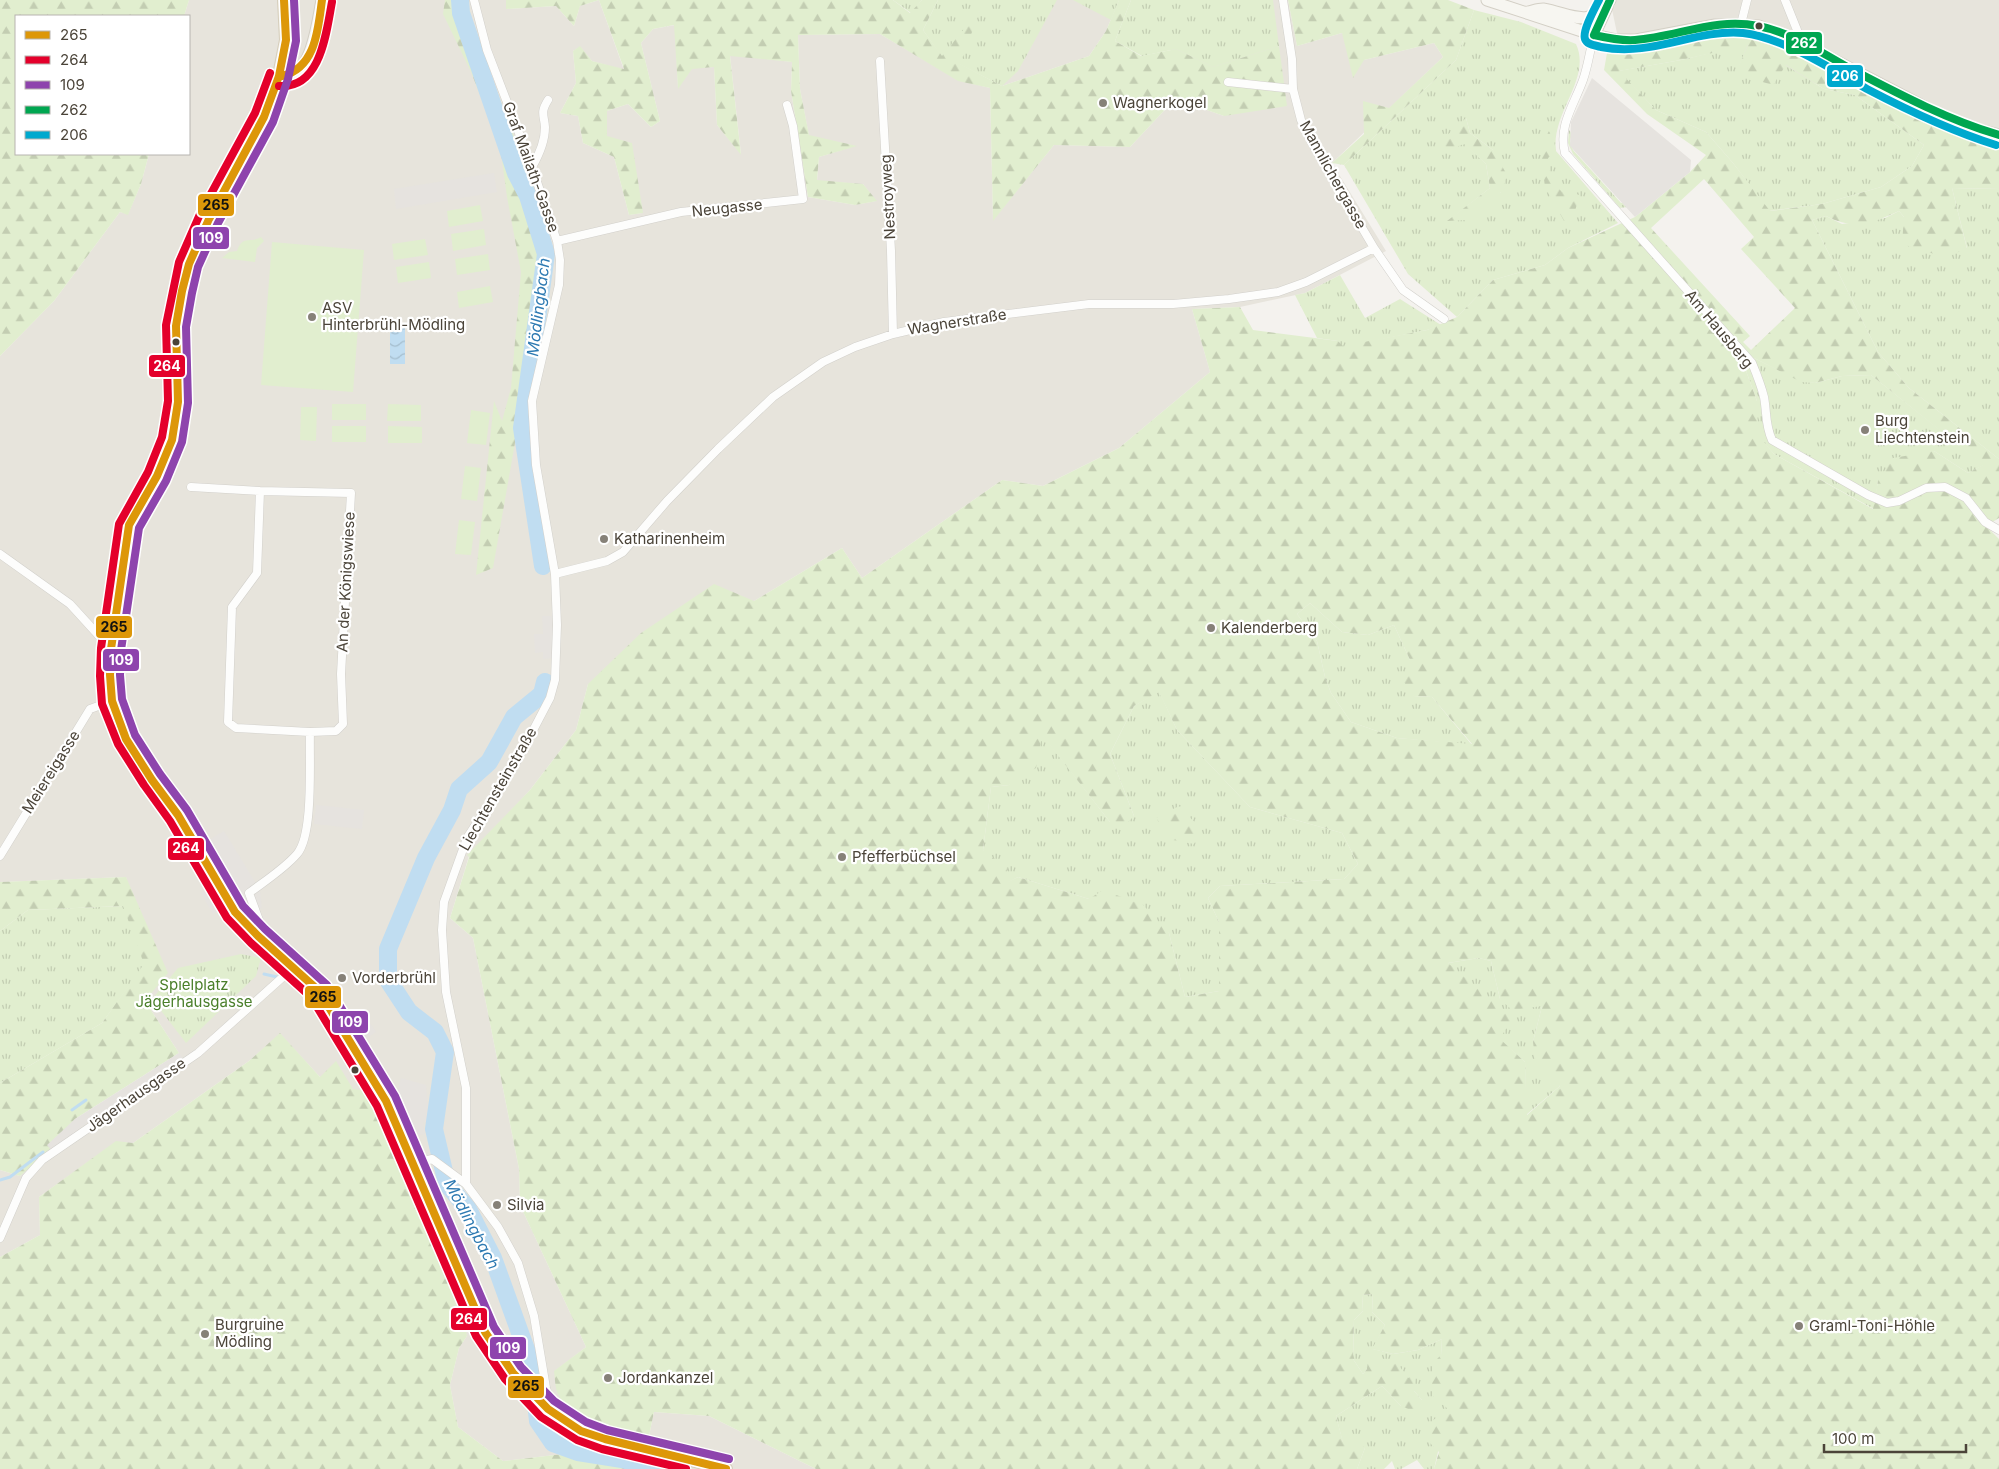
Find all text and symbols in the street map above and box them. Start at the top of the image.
legend [15,15,190,155]
unlabelled marker [1754,21,1764,31]
text: 265 [60,25,88,44]
line badge: 262 [1785,31,1823,55]
text: 262 [1791,34,1818,51]
text: 264 [60,50,88,69]
line badge: 206 [1826,64,1864,88]
text: 206 [1831,67,1859,84]
text: 109 [60,75,85,94]
place label: Wagnerkogel [1113,93,1207,112]
marker: Wagnerkogel [1097,97,1109,109]
street label: Graf Mailath-Gasse [499,99,564,235]
text: 262 [60,100,88,119]
street label: Mannlichergasse [1296,117,1371,232]
text: 206 [60,125,88,144]
street label: Nestroyweg [876,154,899,240]
line badge: 265 [197,193,235,217]
street label: Neugasse [691,194,763,221]
text: 265 [203,196,229,213]
line badge: 109 [192,226,230,250]
text: 109 [199,229,223,246]
water label: Mödlingbach [522,257,554,357]
street label: Am Hausberg [1681,286,1758,372]
place label: ASV Hinterbrühl-Mödling [322,298,465,334]
street label: Wagnerstraße [906,304,1008,339]
marker: ASV Hinterbrühl-Mödling [306,311,318,323]
unlabelled marker [171,337,181,347]
line badge: 264 [148,354,186,378]
text: 264 [153,357,181,374]
place label: Burg Liechtenstein [1875,411,1970,447]
marker: Burg Liechtenstein [1859,424,1871,436]
street label: An der Königswiese [332,511,359,653]
place label: Katharinenheim [614,529,725,548]
marker: Katharinenheim [598,533,610,545]
line badge: 265 [95,615,133,639]
text: 265 [101,618,127,635]
place label: Kalenderberg [1221,618,1317,637]
marker: Kalenderberg [1205,622,1217,634]
line badge: 109 [102,648,140,672]
text: 109 [109,651,133,668]
street label: Liechtensteinstraße [454,724,541,854]
street label: Meiereigasse [17,727,84,817]
line badge: 264 [167,837,205,861]
text: 264 [172,839,200,856]
place label: Pfefferbüchsel [852,847,956,866]
marker: Pfefferbüchsel [836,851,848,863]
place label: Vorderbrühl [352,968,436,987]
marker: Vorderbrühl [336,972,348,984]
park label: Spielplatz Jägerhausgasse [135,975,253,1011]
line badge: 265 [304,985,342,1009]
text: 265 [310,988,336,1005]
line badge: 109 [331,1010,369,1034]
text: 109 [338,1013,362,1030]
street label: Jägerhausgasse [82,1053,189,1136]
unlabelled marker [350,1065,360,1075]
water label: Mödlingbach [440,1176,504,1272]
place label: Silvia [507,1195,544,1214]
marker: Silvia [491,1199,503,1211]
line badge: 264 [450,1307,488,1331]
text: 264 [455,1310,483,1327]
place label: Burgruine Mödling [215,1315,284,1351]
place label: Graml-Toni-Höhle [1809,1316,1935,1335]
marker: Graml-Toni-Höhle [1793,1320,1805,1332]
marker: Burgruine Mödling [199,1328,211,1340]
line badge: 109 [489,1336,527,1360]
text: 109 [496,1339,520,1356]
place label: Jordankanzel [618,1368,713,1387]
marker: Jordankanzel [602,1372,614,1384]
line badge: 265 [507,1375,545,1399]
text: 265 [513,1377,539,1394]
scale bar [1824,1422,1966,1454]
text: 100 m [1832,1429,1874,1448]

